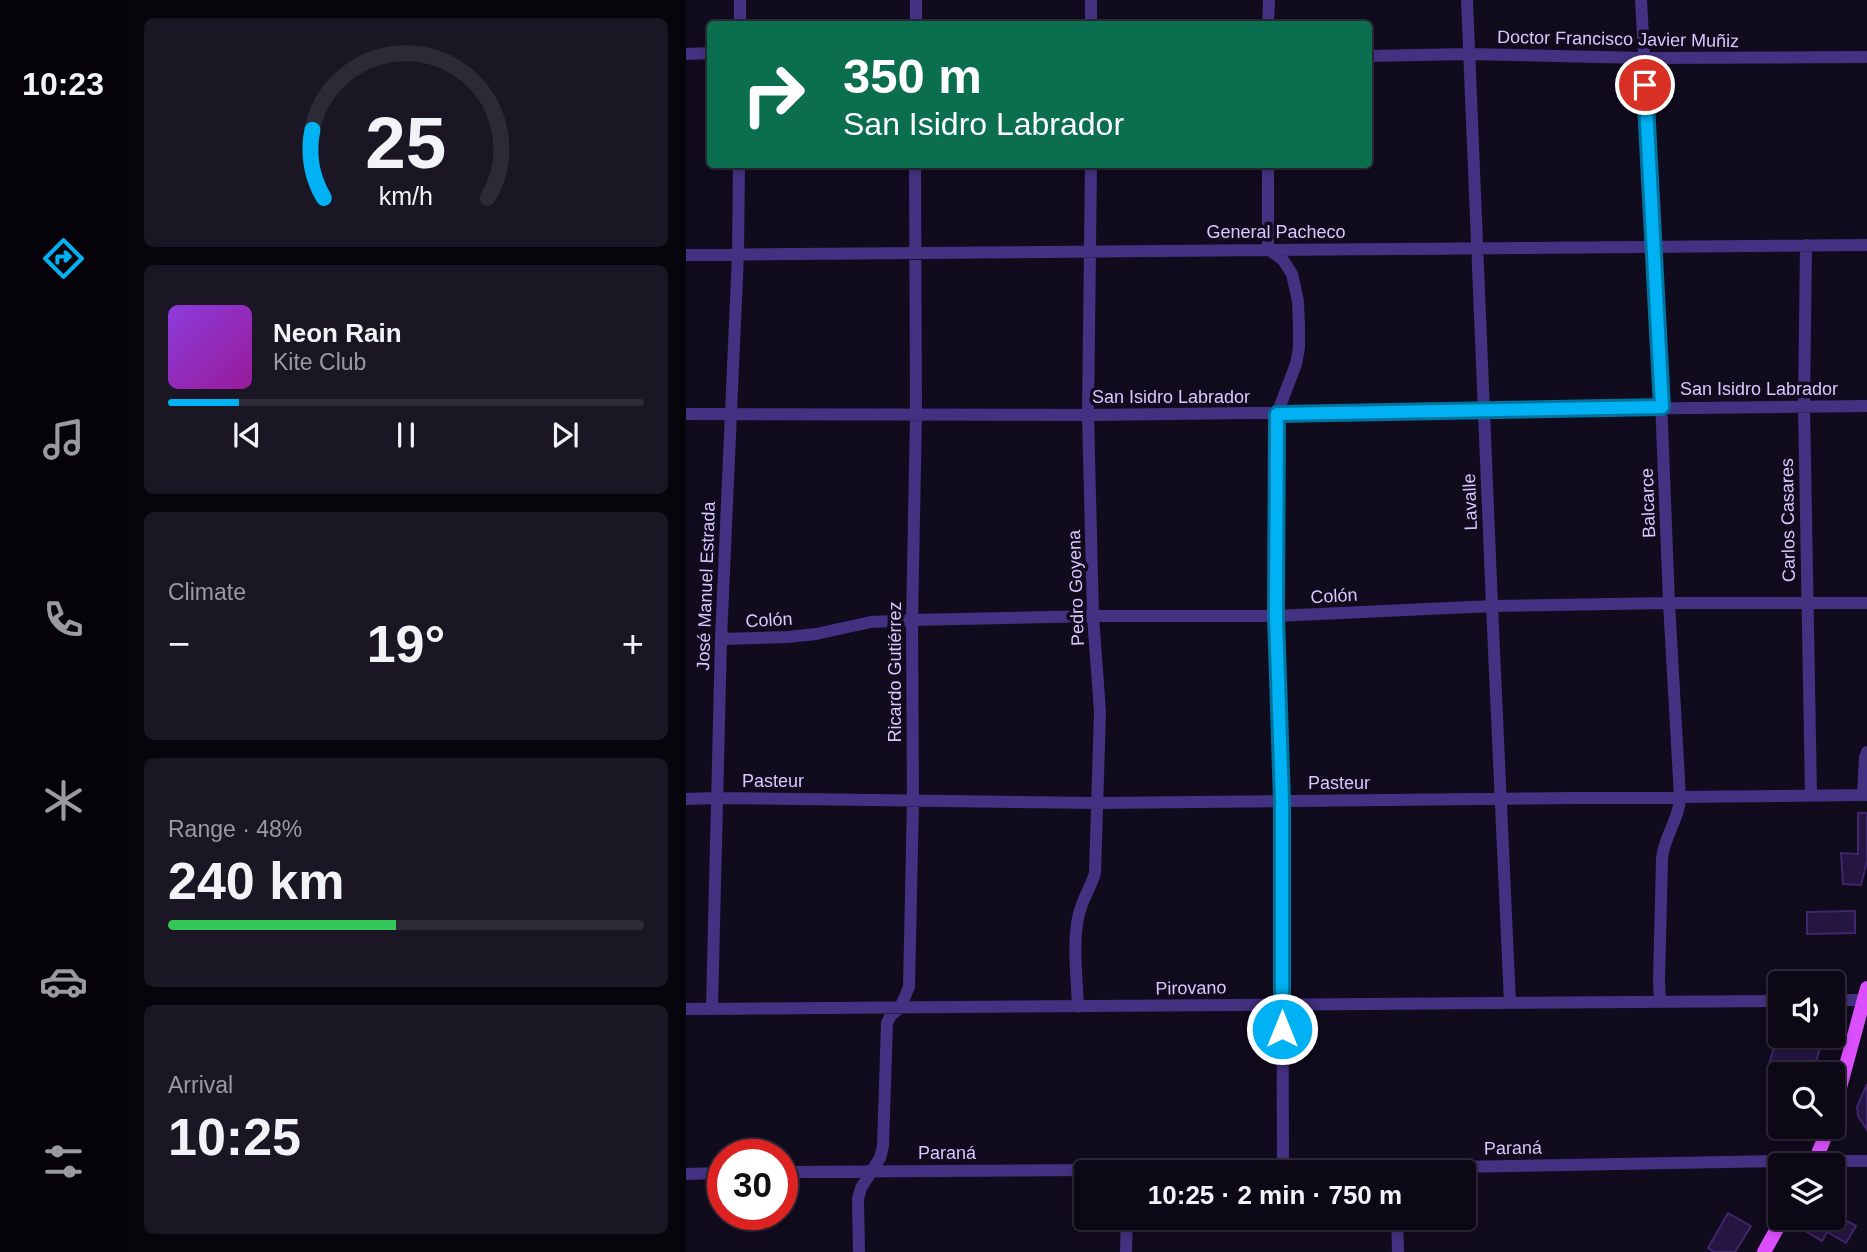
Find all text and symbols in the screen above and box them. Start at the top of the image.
street label: Doctor Francisco Javier Muñiz [1497,27,1739,51]
icon: right [728,49,819,140]
text: 350 m [843,49,982,103]
pin [1615,55,1675,115]
text: 10:23 [22,66,104,102]
icon: arrive [1626,66,1664,104]
text: 25 [366,103,446,184]
text: San Isidro Labrador [843,106,1124,142]
text: km/h [379,182,433,210]
street label: General Pacheco [1206,222,1346,242]
icon: directions [39,234,88,283]
text: Neon Rain [273,318,402,348]
text: Kite Club [273,349,366,375]
street label: San Isidro Labrador [1680,379,1838,399]
street label: San Isidro Labrador [1092,387,1250,407]
icon: music [39,415,88,464]
icon: previous [228,416,266,454]
icon: pause [387,416,425,454]
icon: next [546,416,584,454]
street label: Carlos Casares [1777,458,1799,582]
street label: Balcarce [1637,468,1659,538]
street label: Lavalle [1459,473,1481,531]
street label: José Manuel Estrada [693,500,719,671]
street label: Pedro Goyena [1064,529,1088,646]
text: Climate [168,579,246,605]
street label: Colón [1310,585,1358,607]
icon: phone [39,595,88,644]
street label: Ricardo Gutiérrez [885,601,905,743]
street label: Colón [745,609,793,631]
text: 19° [367,615,445,673]
text: − [168,623,190,665]
text: + [622,623,644,665]
street label: Pasteur [742,771,804,791]
street label: Pasteur [1308,773,1370,793]
icon: climate [39,776,88,825]
text: Range · 48% [168,816,302,842]
text: 240 km [168,852,344,910]
icon: car [39,957,88,1006]
map controls [1768,971,1845,1230]
button: sound [1768,971,1845,1048]
street label: Pirovano [1155,977,1227,999]
position arrow [1245,992,1319,1066]
button: search [1768,1062,1845,1139]
text: Arrival [168,1072,233,1098]
text: 10:25 [168,1108,301,1166]
icon: filters [39,1137,88,1186]
street label: Paraná [1484,1137,1543,1159]
speed limit sign: 30 [707,1139,798,1230]
street label: Paraná [918,1143,977,1163]
button: layers [1768,1153,1845,1230]
text: 10:25 · 2 min · 750 m [1148,1180,1402,1210]

